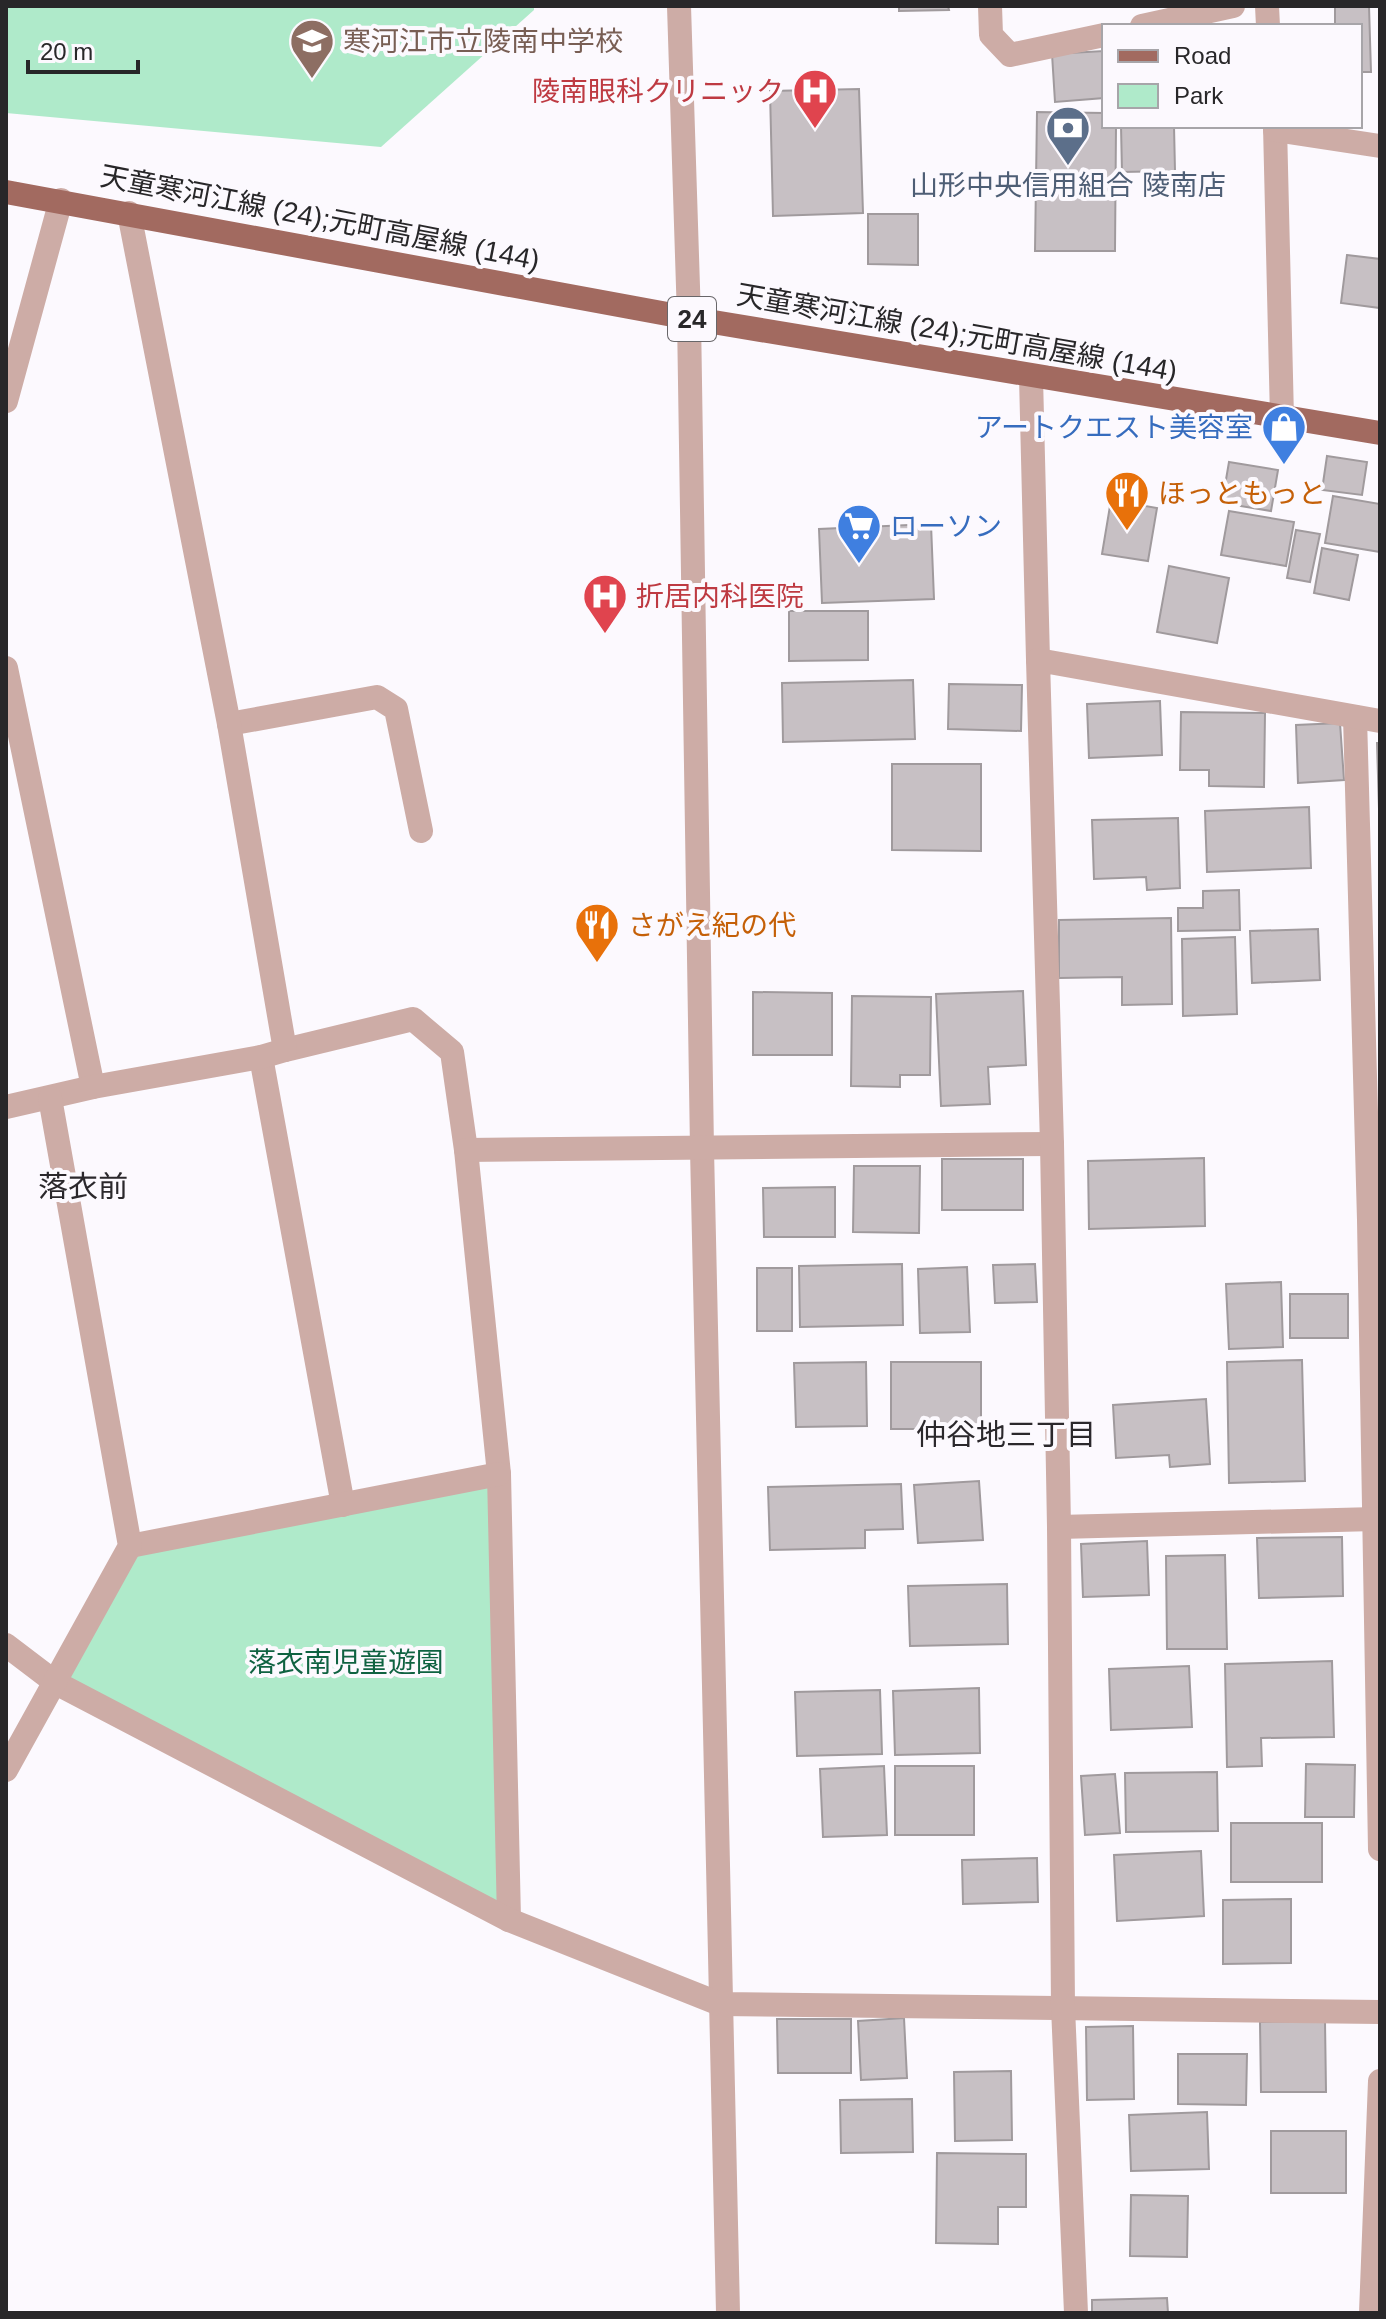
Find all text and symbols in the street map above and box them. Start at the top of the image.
school or university icon: 寒河江市立陵南中学校 [288,17,336,80]
scale bar [28,24,138,74]
legend [1102,24,1362,128]
place label: 寒河江市立陵南中学校 [343,26,623,57]
text: 20 m [40,38,93,65]
text: Road [1174,42,1231,69]
hospital icon: 陵南眼科クリニック [791,67,839,130]
place label: 陵南眼科クリニック [532,76,784,107]
text: Park [1174,82,1224,109]
bank icon: 山形中央信用組合 陵南店 [1044,104,1092,167]
street label: 天童寒河江線 (24);元町高屋線 (144) [98,160,542,276]
place label: 山形中央信用組合 陵南店 [910,170,1226,201]
street label: 天童寒河江線 (24);元町高屋線 (144) [734,279,1180,387]
road number: 24 [668,297,716,341]
shop icon: アートクエスト美容室 [1260,403,1308,466]
place label: アートクエスト美容室 [975,412,1253,443]
restaurant icon: ほっともっと [1103,469,1151,532]
place label: ほっともっと [1158,478,1326,509]
supermarket icon: ローソン [835,502,883,565]
place label: ローソン [890,511,1002,542]
hospital icon: 折居内科医院 [581,572,629,635]
place label: 折居内科医院 [636,581,804,612]
restaurant icon: さがえ紀の代 [573,901,621,964]
place label: さがえ紀の代 [628,910,796,941]
district label: 落衣前 [38,1170,128,1203]
district label: 仲谷地三丁目 [916,1418,1096,1451]
park label: 落衣南児童遊園 [248,1647,444,1678]

